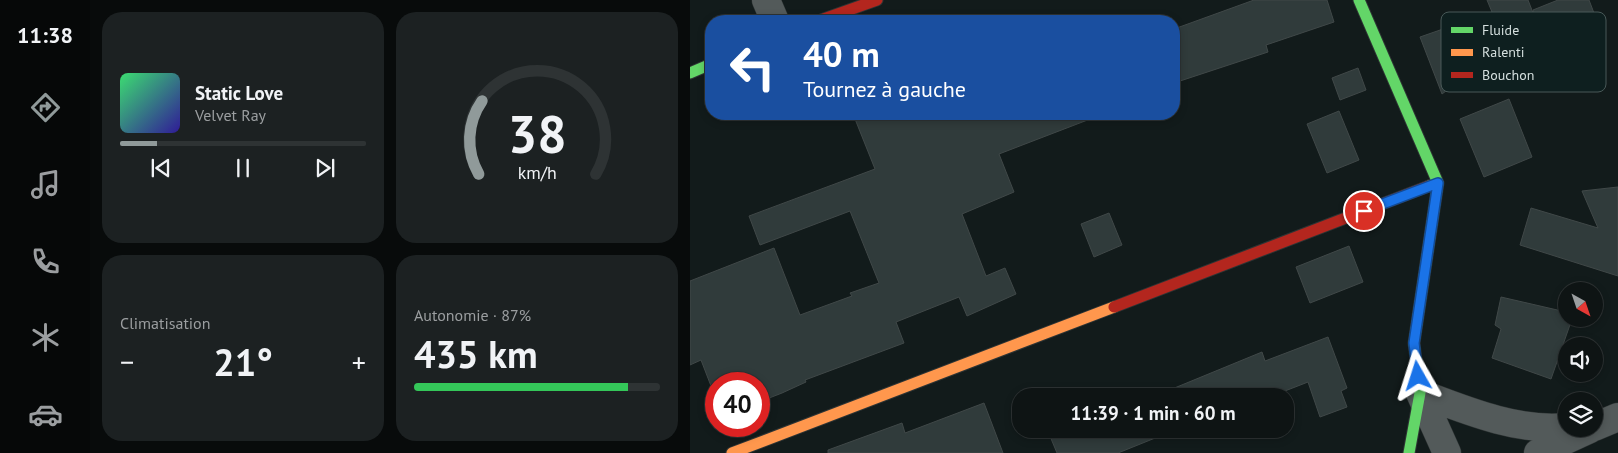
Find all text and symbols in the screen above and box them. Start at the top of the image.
legend [1441,12,1606,92]
text: 11:38 [17,21,73,49]
text: Fluide [1482,21,1519,39]
text: 40 m [803,31,880,77]
icon: left [720,35,785,100]
text: Ralenti [1482,43,1525,61]
text: Bouchon [1482,66,1534,84]
text: Tournez à gauche [803,75,966,103]
text: Static Love [195,81,283,105]
icon: directions [28,90,63,125]
text: 38 [508,100,566,167]
text: Velvet Ray [195,105,266,125]
icon: previous [147,154,175,182]
icon: pause [229,154,257,182]
icon: next [311,154,339,182]
text: km/h [517,161,557,184]
icon: music [28,167,63,202]
pin [1343,190,1385,232]
icon: arrive [1350,197,1378,225]
icon: phone [28,244,63,279]
north arrow [1558,282,1602,328]
map controls [1558,282,1603,437]
text: Autonomie · 87% [414,305,531,325]
text: Climatisation [120,313,210,333]
icon: climate [28,320,63,355]
text: 435 km [414,329,538,378]
text: 21° [213,337,273,386]
button: sound [1558,337,1603,382]
text: − [120,343,134,380]
text: + [352,343,366,380]
position arrow [1391,349,1443,401]
speed limit sign: 40 [705,372,770,437]
button: layers [1558,392,1603,437]
icon: car [28,397,63,432]
text: 11:39 · 1 min · 60 m [1070,401,1236,425]

